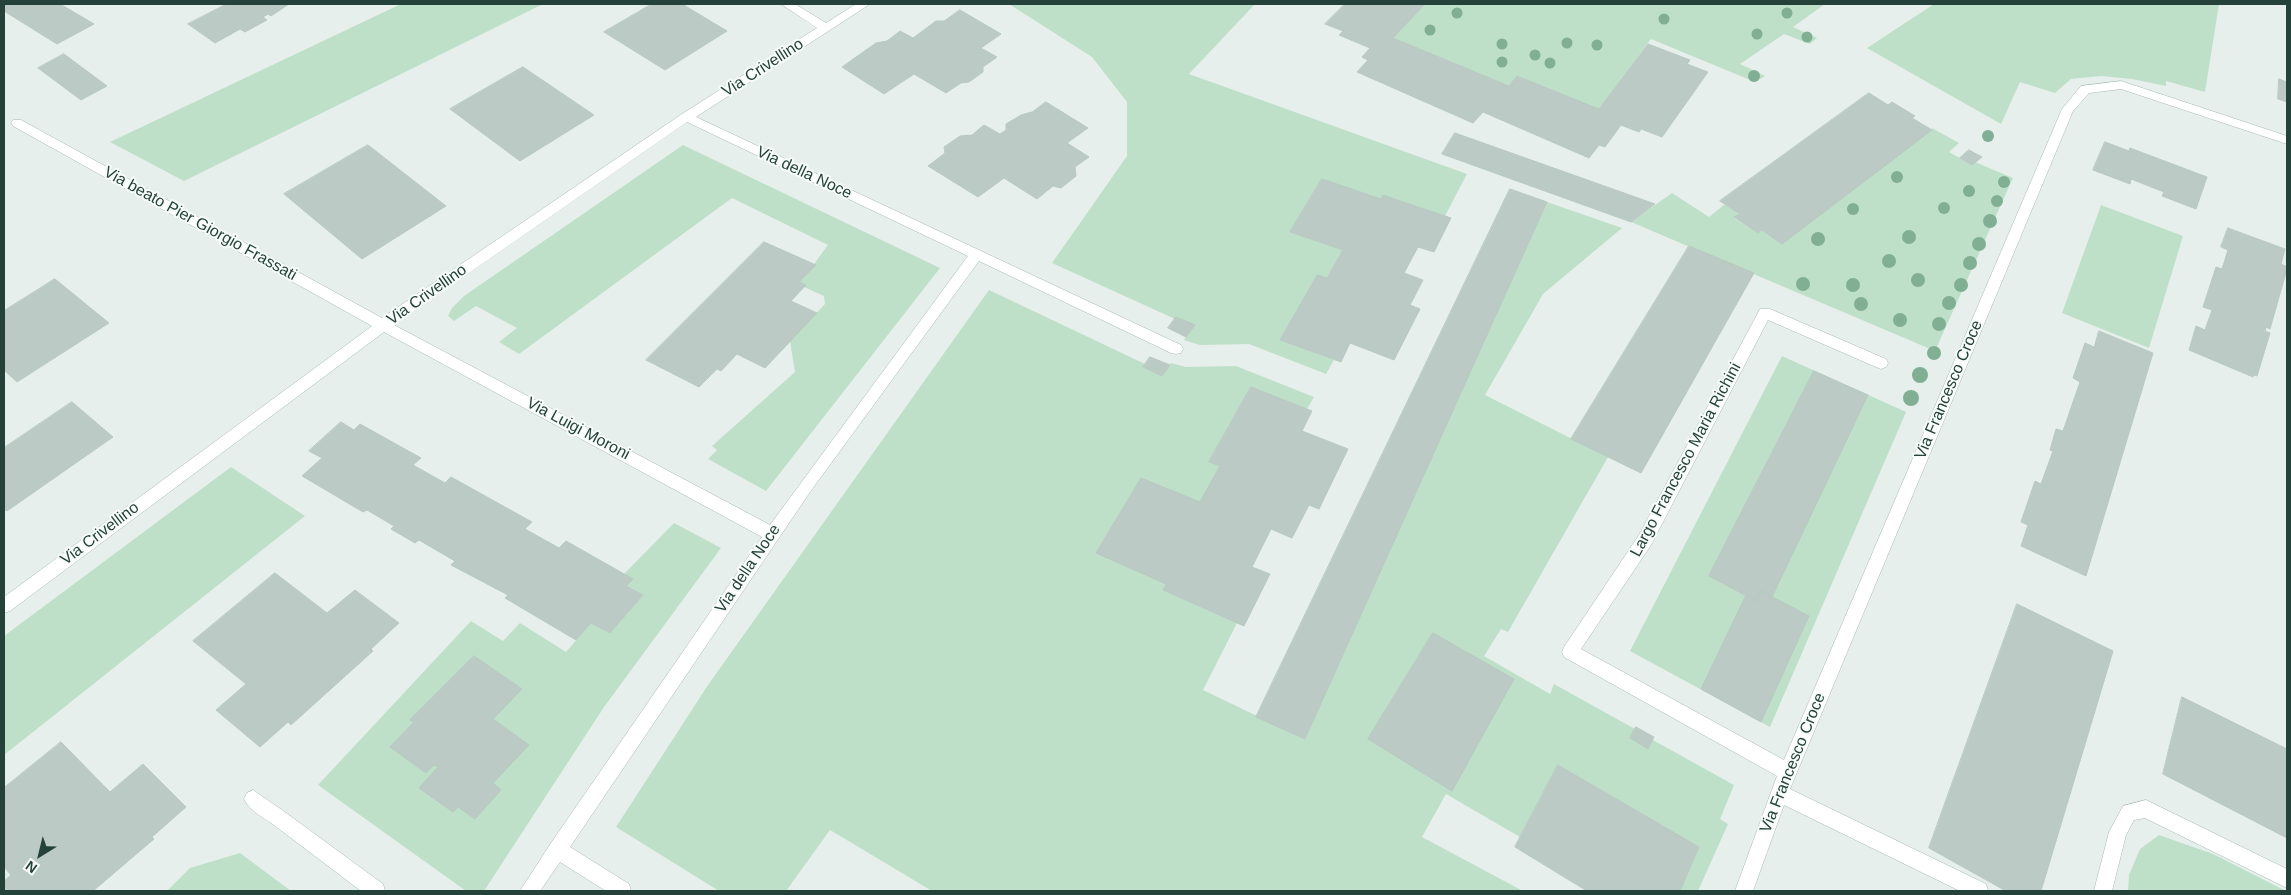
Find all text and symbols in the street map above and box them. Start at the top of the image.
street label: Via Crivellino [719,35,807,101]
street label: Via della Noce [753,143,855,203]
street label: Via beato Pier Giorgio Frassati [100,163,300,285]
street label: Via Crivellino [383,260,471,330]
street label: Via Francesco Croce [1911,318,1987,462]
street label: Largo Francesco Maria Richini [1627,360,1745,560]
street label: Via Luigi Moroni [523,394,633,464]
street label: Via Crivellino [57,498,143,570]
street label: Via della Noce [711,521,785,617]
street label: Via Francesco Croce [1756,690,1830,836]
north arrow [15,830,65,880]
text: N [22,858,40,877]

